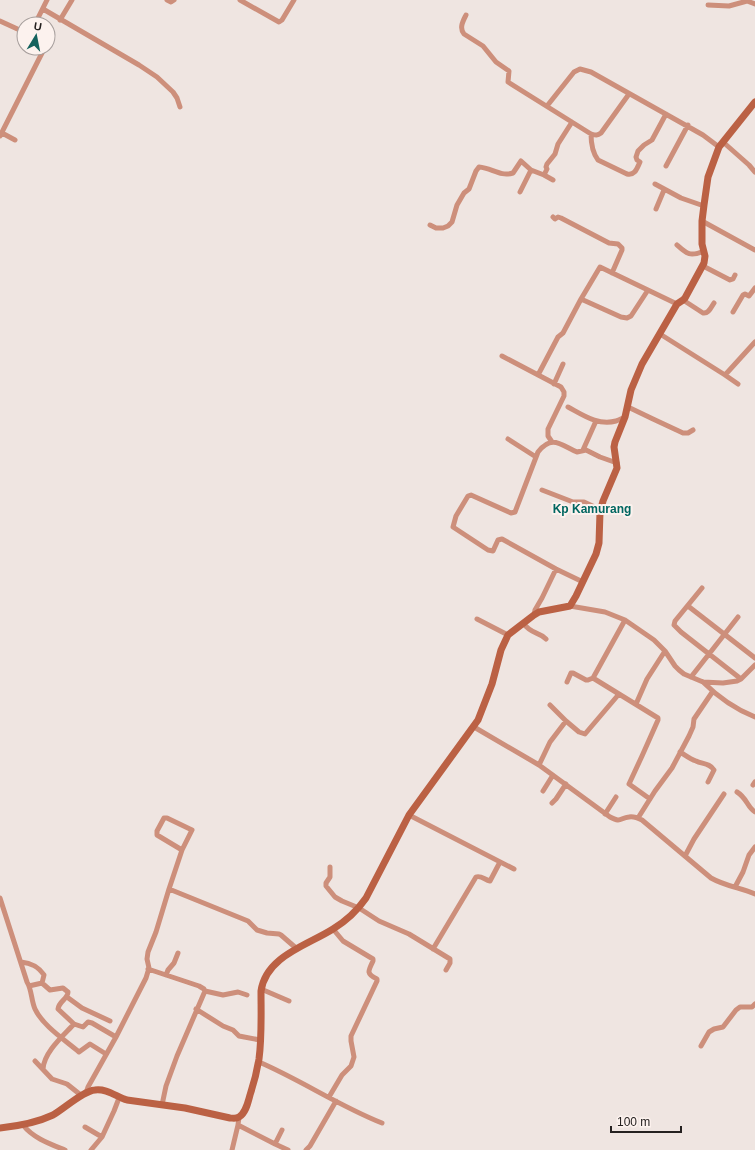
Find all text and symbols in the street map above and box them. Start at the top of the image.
north arrow [16,16,56,56]
text: U [33,20,43,33]
district label: Kp Kamurang [553,502,631,516]
scale bar [611,1108,681,1134]
text: 100 m [617,1115,650,1129]

